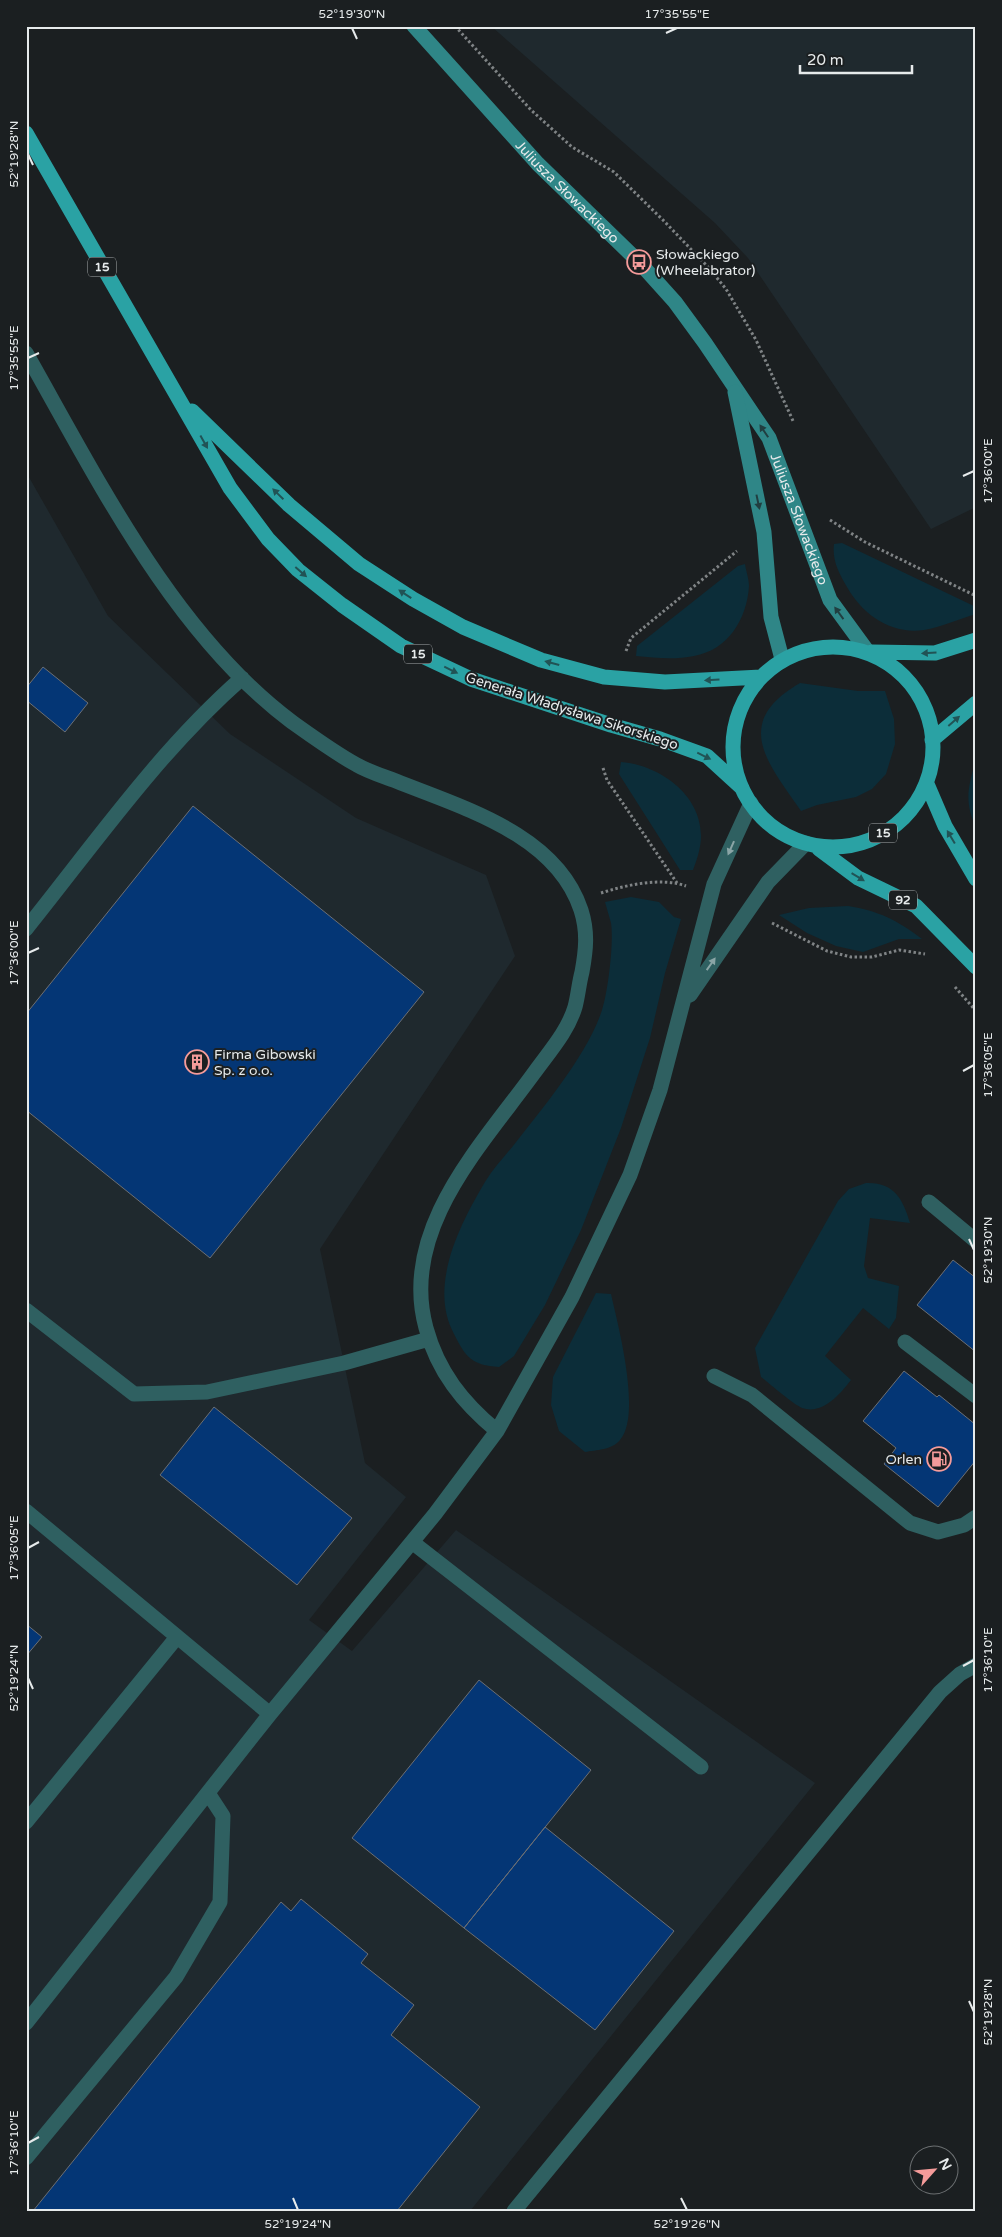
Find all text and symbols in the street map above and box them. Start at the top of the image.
text: 52°19'30"N [319,7,386,21]
text: 17°35'55"E [644,7,710,21]
scale bar [800,42,912,74]
text: 20 m [807,51,844,69]
text: 52°19'28"N [7,121,21,188]
street label: Juliusza Słowackiego [512,137,623,247]
place label: Słowackiego (Wheelabrator) [656,246,755,279]
bus stop icon: Słowackiego (Wheelabrator) [626,249,652,275]
road number: 15 [88,258,116,276]
text: 17°35'55"E [7,325,21,391]
one-way arrow [760,425,769,438]
one-way arrow [200,436,209,449]
text: 17°36'00"E [981,438,995,504]
street label: Juliusza Słowackiego [767,451,832,587]
one-way arrow [272,488,284,500]
one-way arrow [754,495,762,511]
one-way arrow [295,566,307,577]
one-way arrow [398,589,412,599]
one-way arrow [834,606,844,620]
road number: 15 [404,644,432,664]
one-way arrow [921,649,937,657]
one-way arrow [544,659,559,667]
one-way arrow [444,666,458,674]
street label: Generała Władysława Sikorskiego [464,669,680,753]
one-way arrow [704,676,720,684]
one-way arrow [947,715,959,727]
one-way arrow [696,752,711,760]
road number: 15 [869,824,897,842]
one-way arrow [946,830,955,843]
one-way arrow [727,841,735,855]
one-way arrow [852,873,865,882]
road number: 92 [889,890,917,910]
text: 17°36'00"E [7,920,21,986]
one-way arrow [706,957,716,971]
text: 17°36'05"E [981,1032,995,1098]
place label: Firma Gibowski Sp. z o.o. [214,1046,316,1079]
building icon: Firma Gibowski Sp. z o.o. [184,1049,210,1075]
text: 52°19'30"N [981,1217,995,1284]
fuel station icon: Orlen [926,1446,952,1472]
place label: Orlen [885,1451,922,1468]
text: 17°36'05"E [7,1515,21,1581]
text: 17°36'10"E [981,1627,995,1693]
text: 52°19'24"N [7,1645,21,1712]
text: 52°19'28"N [981,1979,995,2046]
text: 17°36'10"E [7,2110,21,2176]
north arrow [910,2144,960,2194]
text: N [935,2155,955,2173]
text: 52°19'24"N [265,2217,332,2231]
text: 52°19'26"N [654,2217,721,2231]

